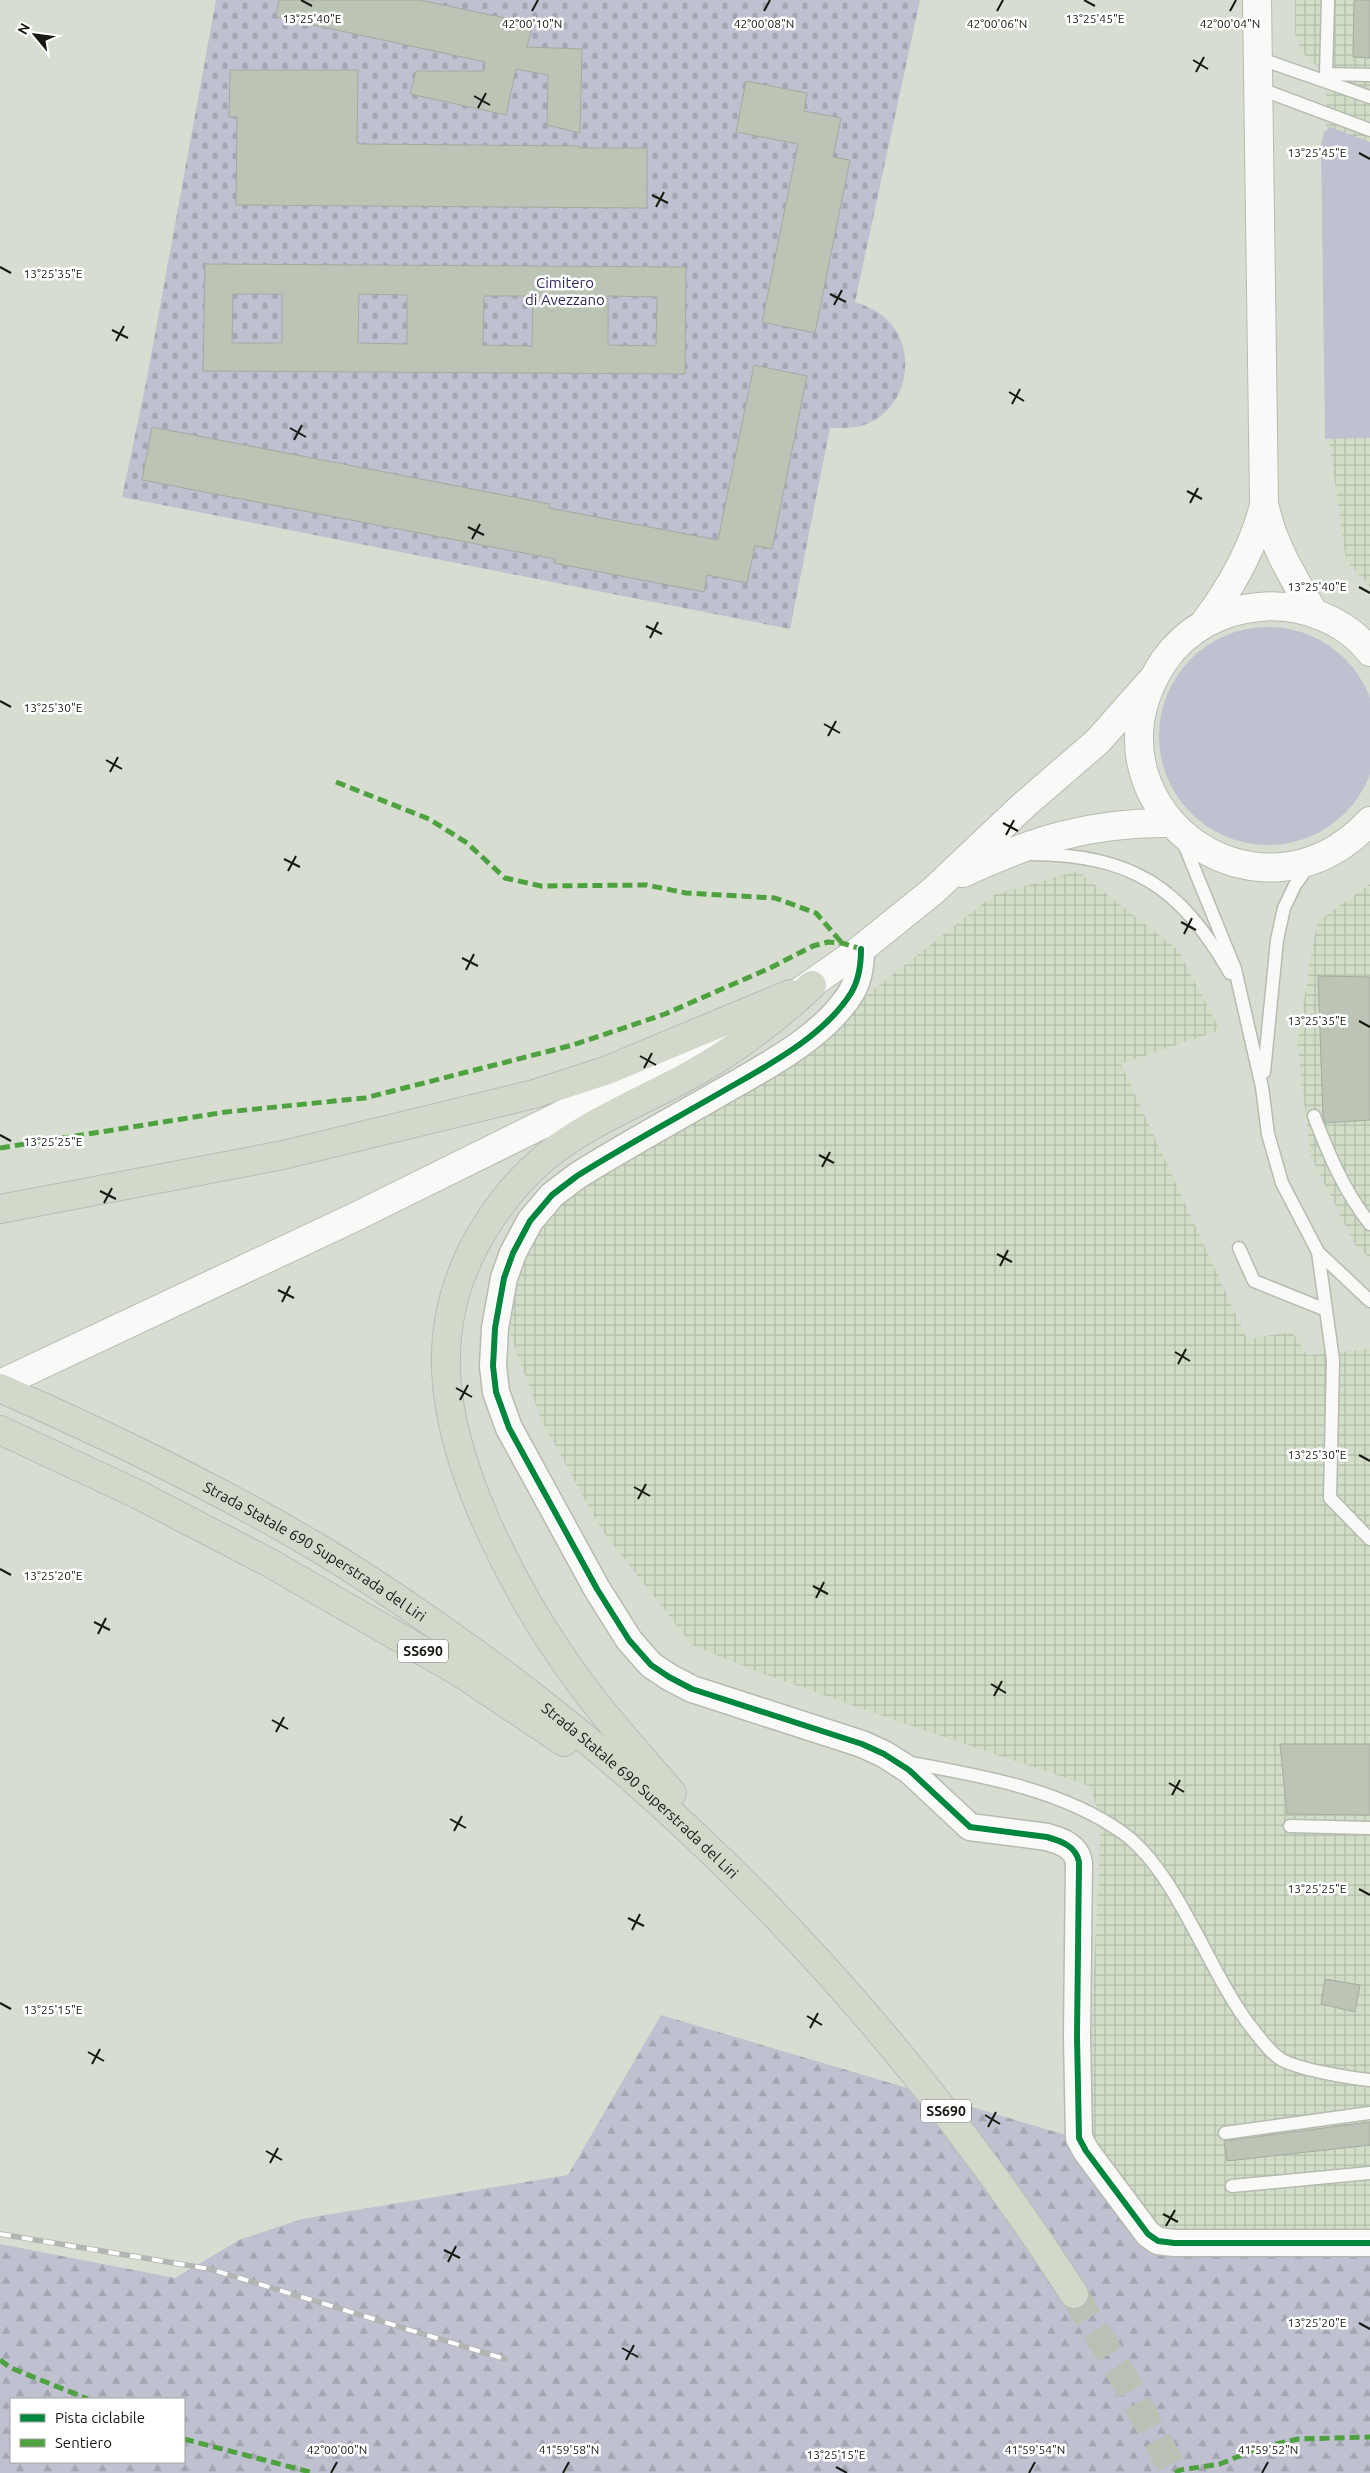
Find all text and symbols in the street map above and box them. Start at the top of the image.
north arrow [10,10,60,60]
text: 13°25'40"E [283,12,342,25]
text: 13°25'45"E [1066,12,1125,25]
text: 42°00'10"N [502,17,562,30]
text: 42°00'08"N [734,17,794,30]
text: 42°00'06"N [967,17,1027,30]
text: 42°00'04"N [1200,17,1260,30]
text: N [14,20,33,37]
text: 13°25'45"E [1288,146,1347,159]
text: 13°25'35"E [24,267,83,280]
park label: Cimitero di Avezzano [525,274,605,308]
text: 13°25'40"E [1288,580,1347,593]
text: 13°25'30"E [24,701,83,714]
text: 13°25'35"E [1288,1014,1347,1027]
text: 13°25'25"E [24,1135,83,1148]
text: 13°25'30"E [1288,1448,1347,1461]
street label: Strada Statale 690 Superstrada del Liri [201,1478,429,1624]
text: 13°25'20"E [24,1569,83,1582]
road number: SS690 [398,1640,448,1662]
street label: Strada Statale 690 Superstrada del Liri [539,1699,742,1881]
text: 13°25'25"E [1288,1882,1347,1895]
text: 13°25'15"E [24,2003,83,2016]
road number: SS690 [921,2100,971,2122]
text: 13°25'20"E [1288,2316,1347,2329]
legend [10,2398,185,2463]
text: Pista ciclabile [55,2409,145,2426]
text: Sentiero [55,2434,112,2451]
text: 42°00'00"N [307,2443,367,2456]
text: 41°59'58"N [539,2443,599,2456]
text: 41°59'54"N [1005,2443,1065,2456]
text: 41°59'52"N [1238,2443,1298,2456]
text: 13°25'15"E [807,2448,866,2461]

